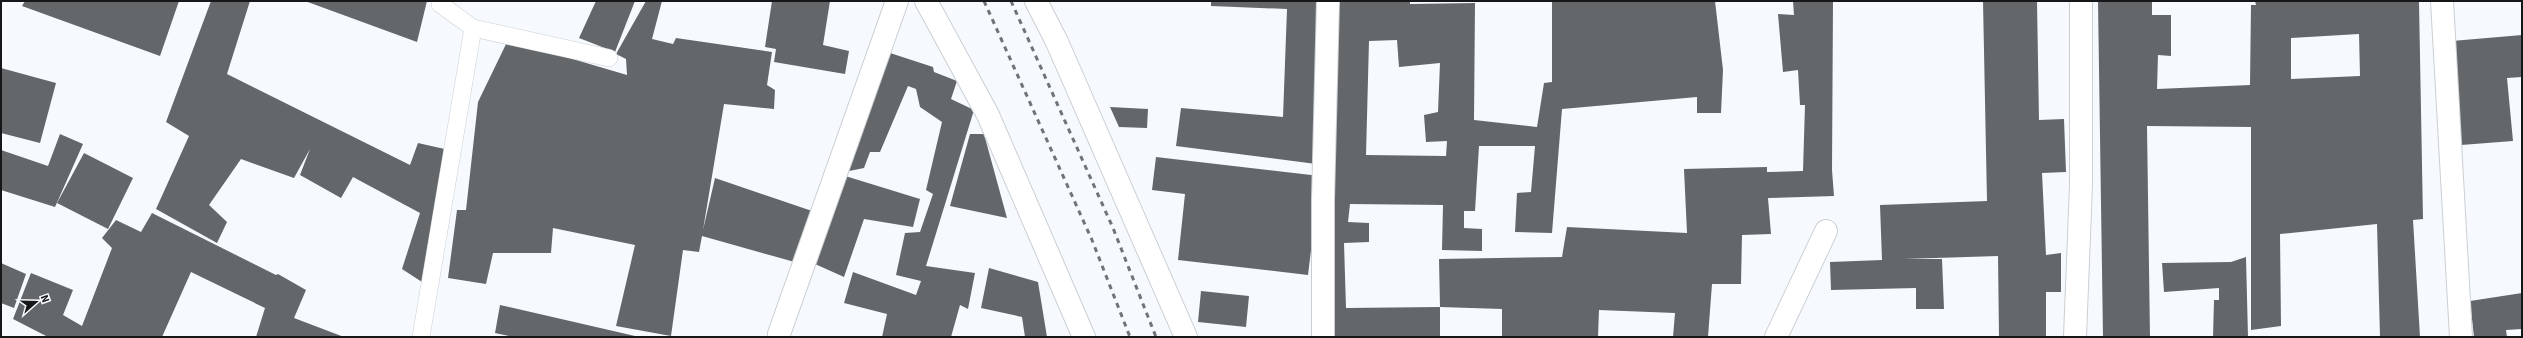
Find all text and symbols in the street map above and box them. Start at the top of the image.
north arrow [16,282,56,322]
text: N [37,293,53,305]

